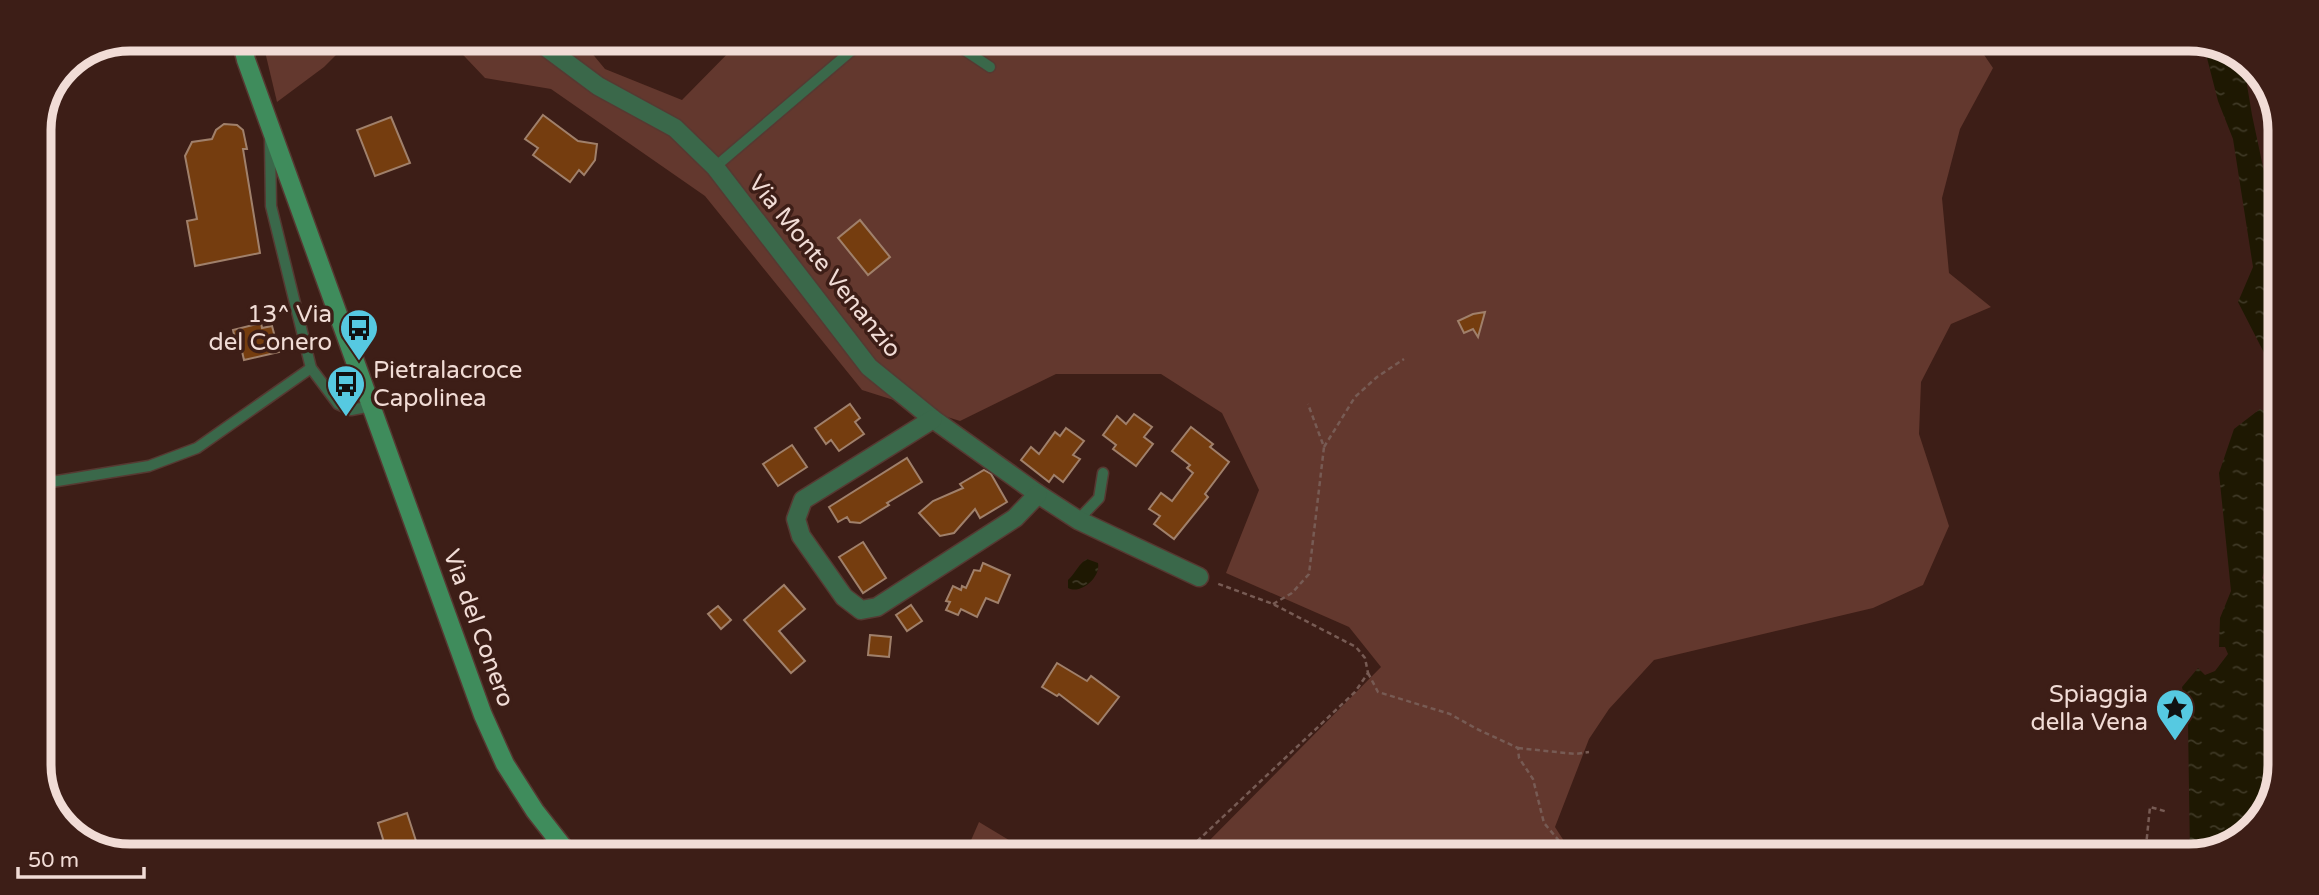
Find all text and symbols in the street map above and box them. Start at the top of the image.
street label: Via Monte Venanzio [742,169,907,364]
place label: 13^ Via del Conero [209,300,332,357]
bus stop icon: 13^ Via del Conero [338,307,380,362]
place label: Pietralacroce Capolinea [373,356,522,413]
bus stop icon: Pietralacroce Capolinea [325,363,367,418]
street label: Via del Conero [437,545,520,711]
place label: Spiaggia della Vena [2031,680,2148,737]
place icon: Spiaggia della Vena [2154,687,2196,742]
scale bar [18,836,144,880]
text: 50 m [28,848,79,873]

